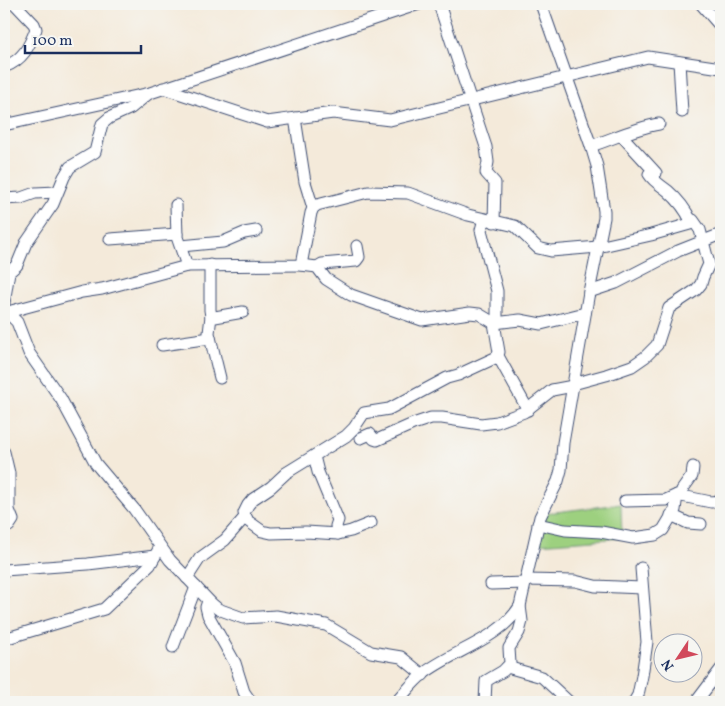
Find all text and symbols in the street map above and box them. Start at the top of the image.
scale bar [25,22,141,54]
text: 100 m [32,31,72,52]
north arrow [652,634,702,684]
text: N [658,655,679,674]

